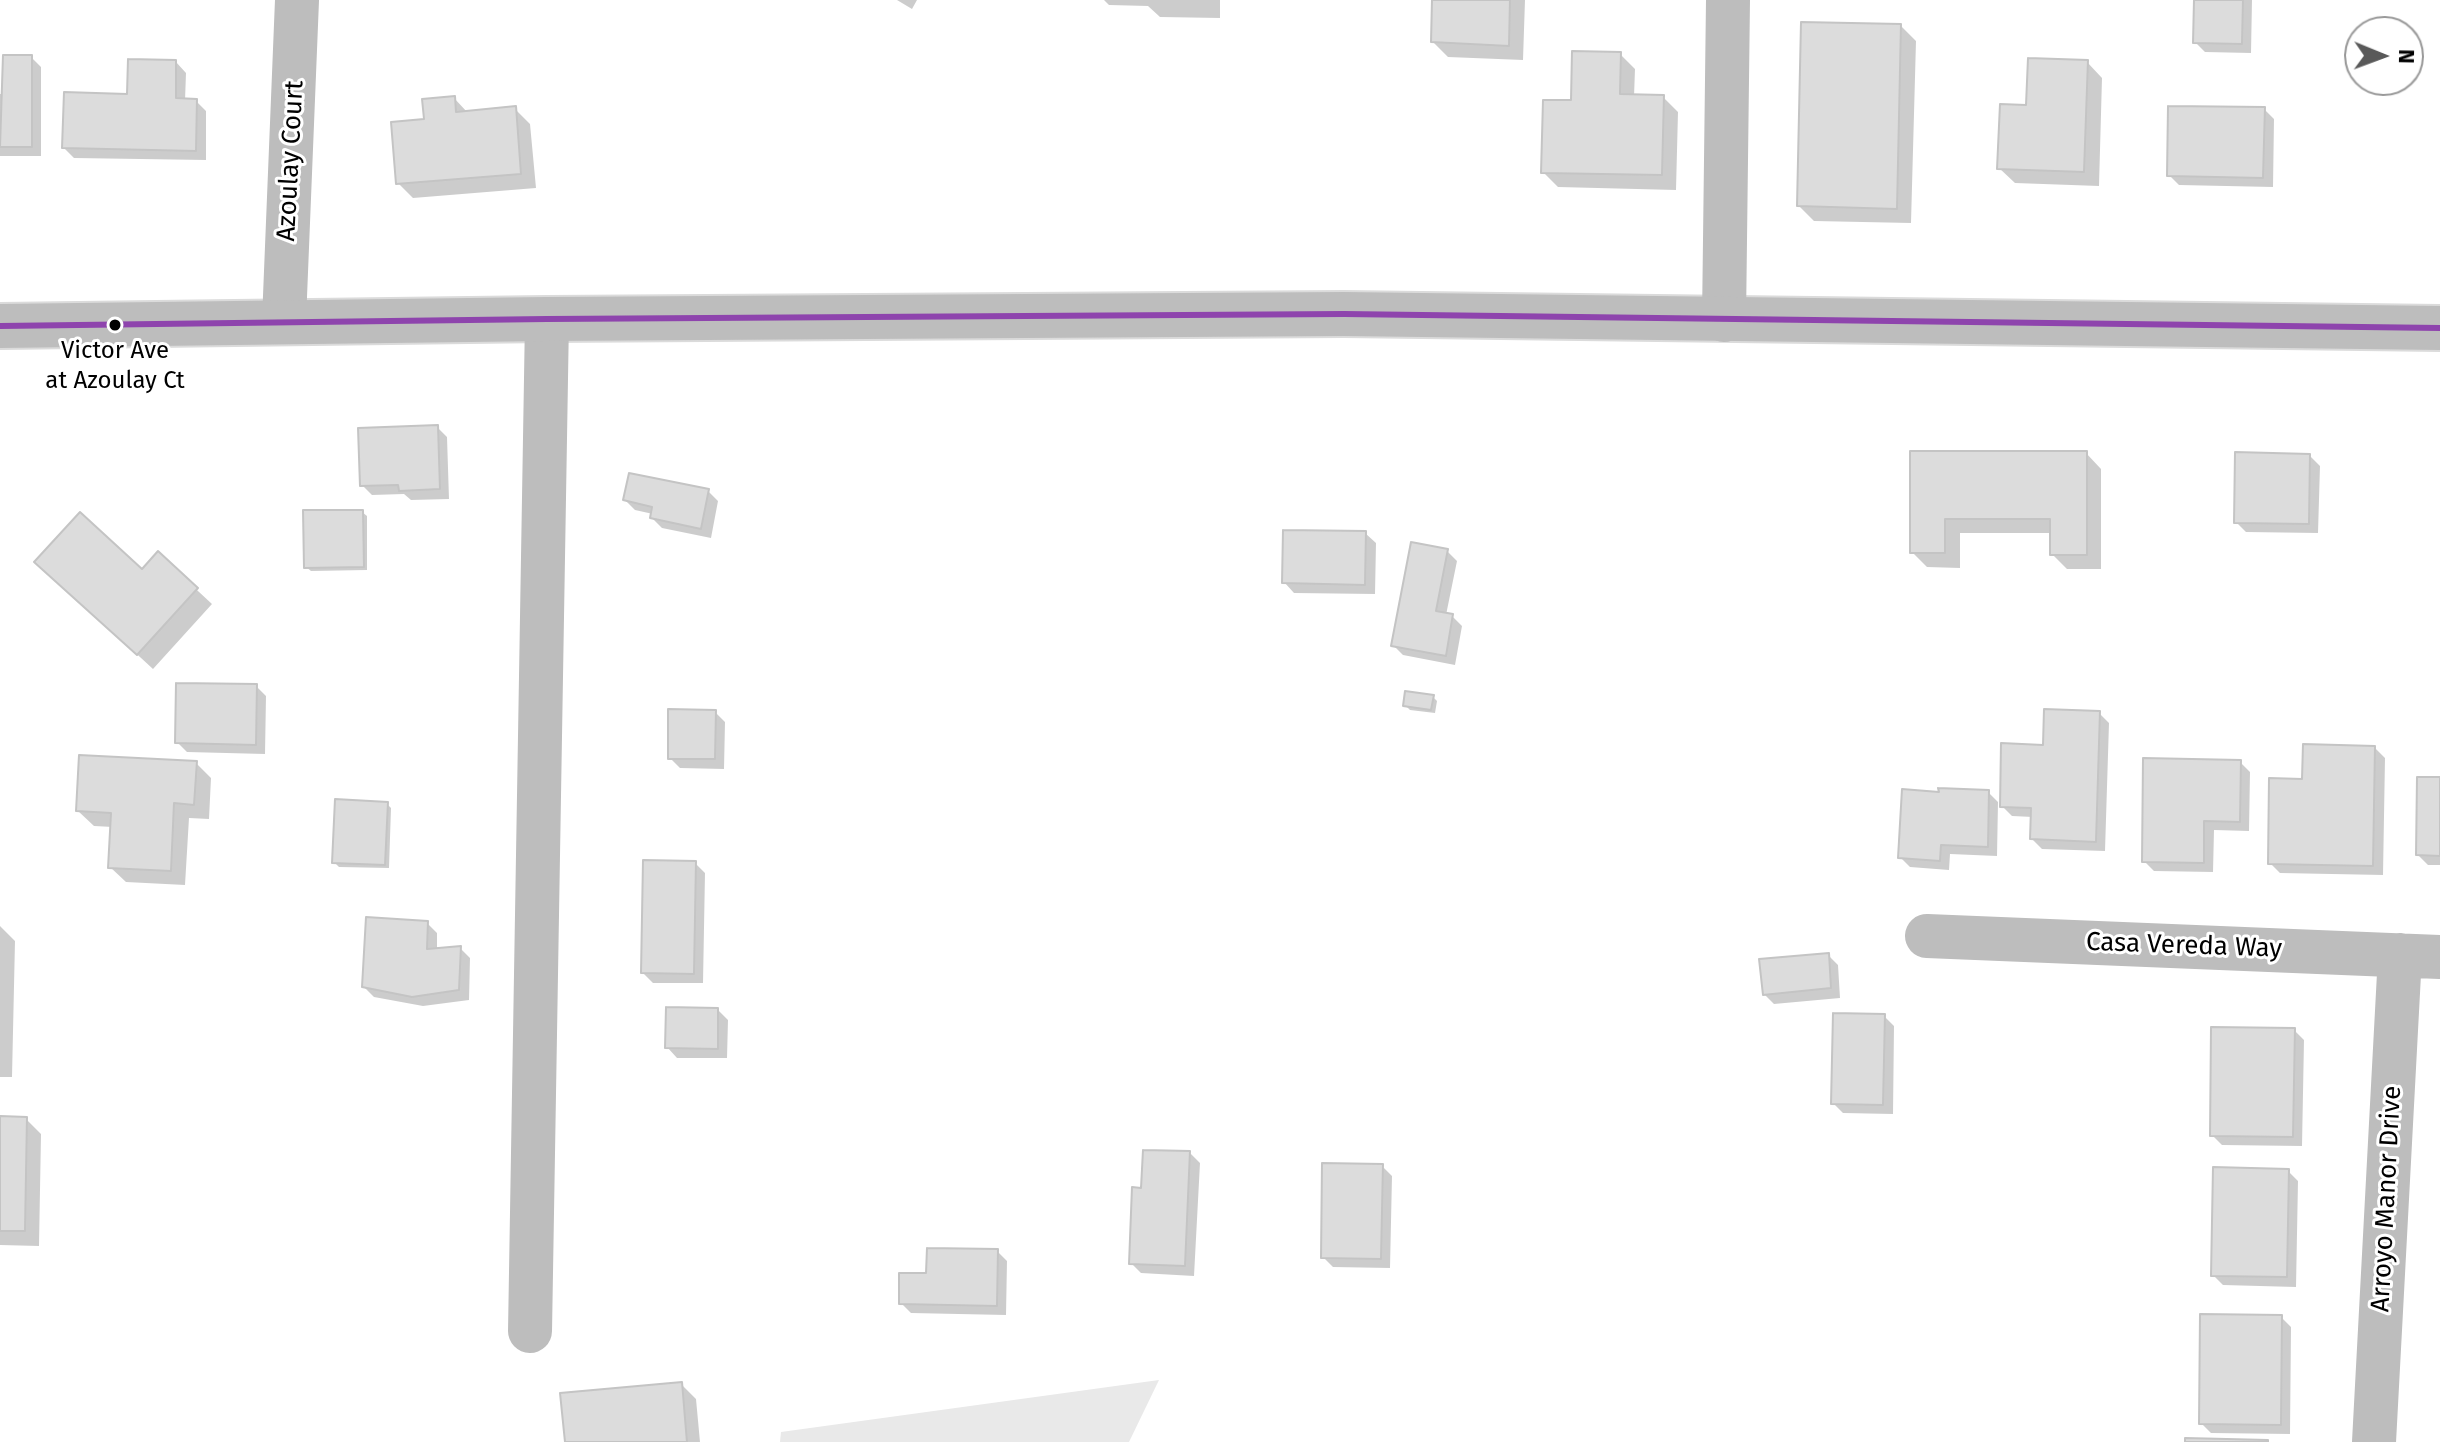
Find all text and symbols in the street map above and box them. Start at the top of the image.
north arrow [2344,16,2424,96]
text: N [2393,49,2420,64]
street label: Azoulay Court [271,80,311,242]
marker: Victor Ave at Azoulay Ct [107,317,123,333]
place label: Victor Ave at Azoulay Ct [45,337,185,393]
street label: Casa Vereda Way [2085,927,2283,965]
street label: Arroyo Manor Drive [2365,1085,2409,1313]

